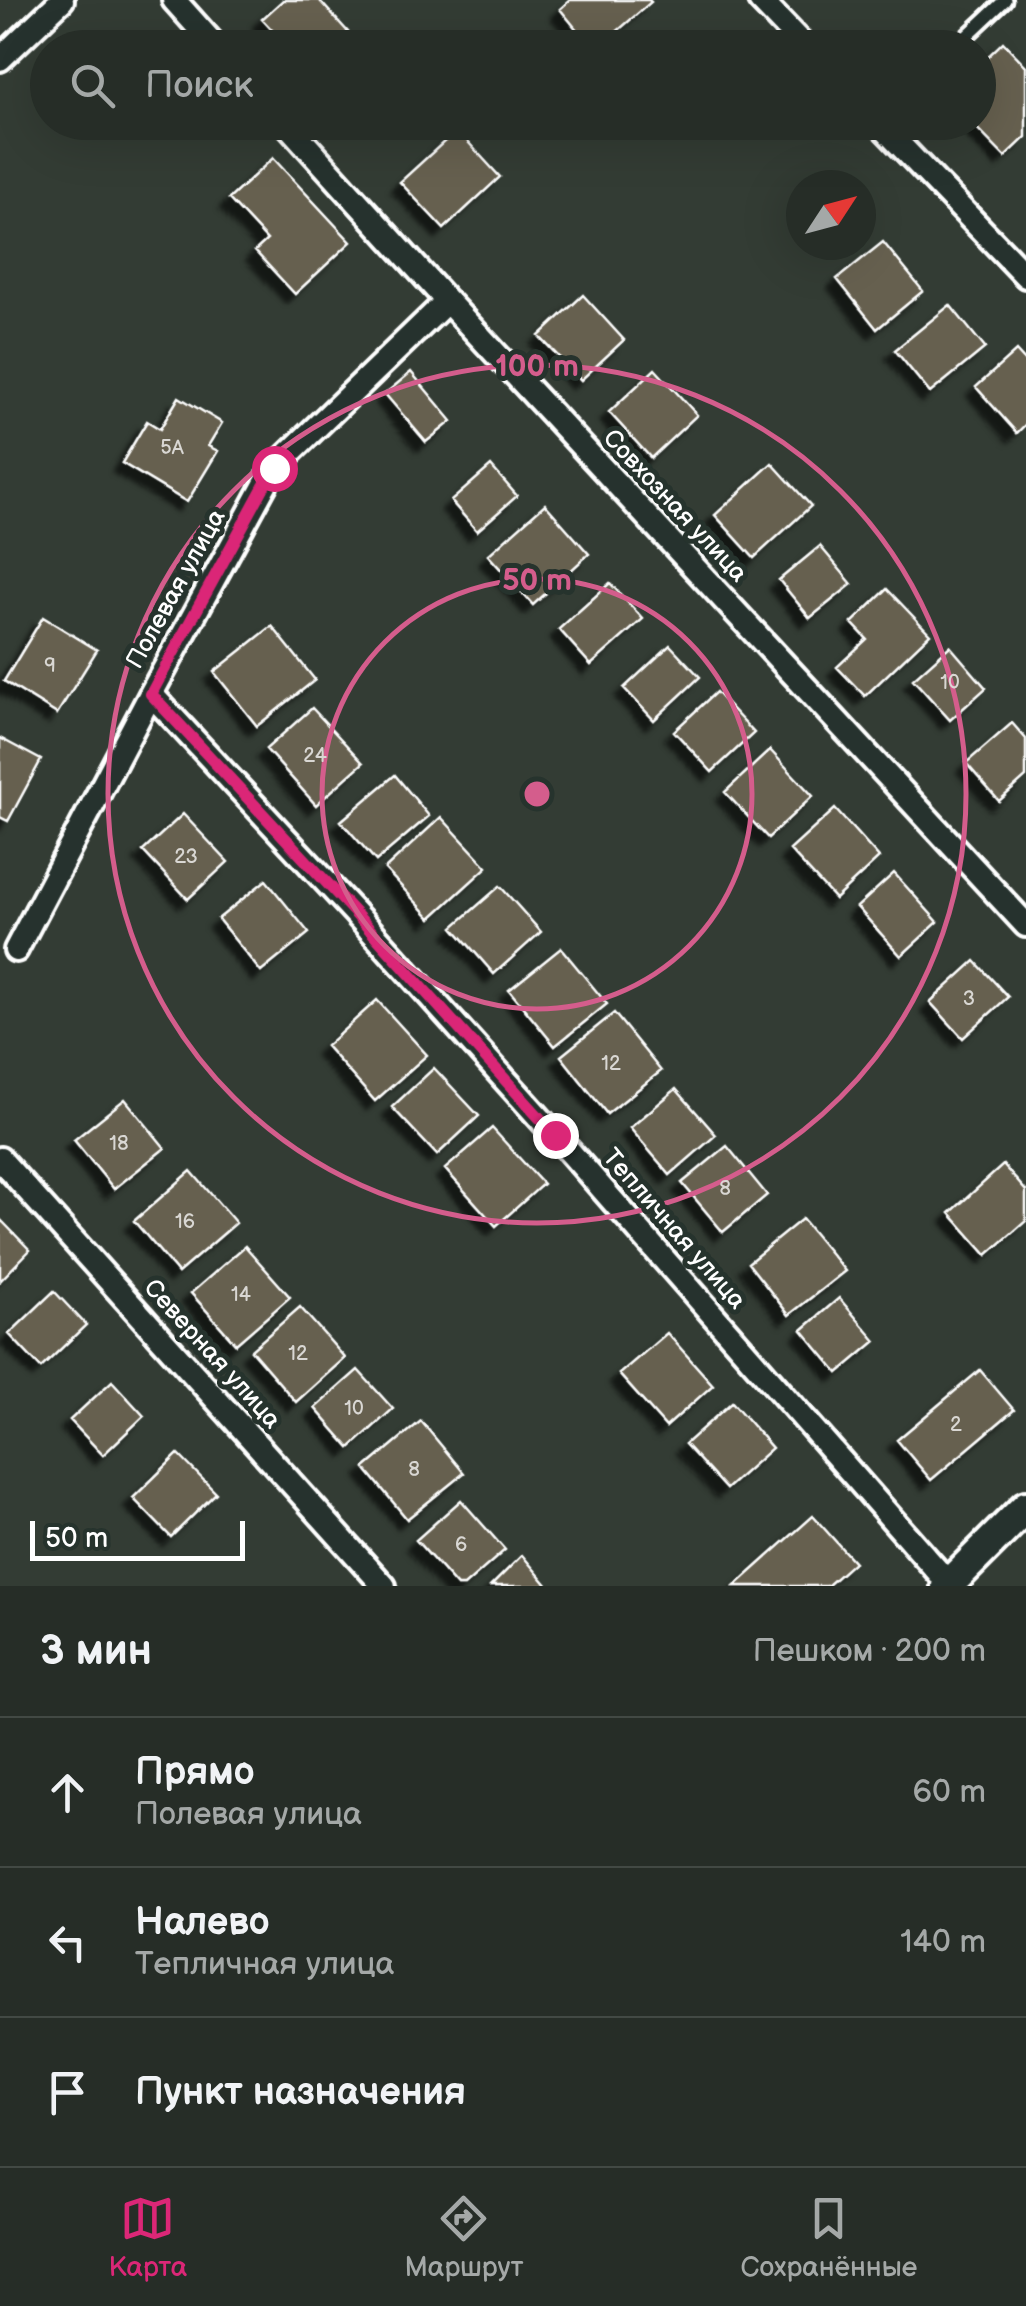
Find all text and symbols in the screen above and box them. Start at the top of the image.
search box [30,30,996,140]
icon: search [65,58,120,113]
text: Поиск [145,63,253,108]
north arrow [786,170,876,260]
text: 100 m [495,349,579,385]
street label: Совхозная улица [596,423,754,589]
house number: 5А [160,436,185,460]
route start [252,446,298,492]
street label: Полевая улица [119,504,233,674]
text: 50 m [502,563,572,599]
house number: 9 [44,654,56,678]
house number: 10 [940,671,960,695]
house number: 24 [303,744,327,768]
centre of rings [519,776,555,812]
house number: 23 [174,845,198,869]
house number: 3 [963,987,975,1011]
house number: 12 [601,1052,621,1076]
route end [533,1113,579,1159]
house number: 18 [109,1132,129,1156]
street label: Тепличная улица [596,1142,752,1316]
house number: 8 [719,1177,731,1201]
house number: 16 [175,1210,195,1234]
street label: Северная улица [137,1273,287,1435]
house number: 14 [231,1283,251,1307]
house number: 12 [288,1342,308,1366]
house number: 10 [344,1397,364,1421]
house number: 2 [950,1413,962,1437]
house number: 8 [408,1458,420,1482]
scale bar [30,1516,245,1560]
text: 50 m [45,1522,108,1555]
house number: 6 [455,1533,467,1557]
text: 3 мин [40,1626,152,1677]
text: Пешком · 200 m [753,1632,986,1671]
text: Прямо [135,1750,254,1795]
icon: ahead [40,1765,95,1820]
text: 60 m [913,1773,986,1812]
text: Полевая улица [135,1795,362,1834]
text: Налево [135,1900,270,1945]
icon: left [40,1915,95,1970]
text: 140 m [900,1923,986,1962]
text: Тепличная улица [135,1945,395,1984]
icon: arrive [40,2065,95,2120]
text: Пункт назначения [135,2070,466,2115]
tab: Карта [109,2191,187,2284]
tab: Маршрут [404,2191,523,2284]
tab: Сохранённые [741,2191,917,2284]

